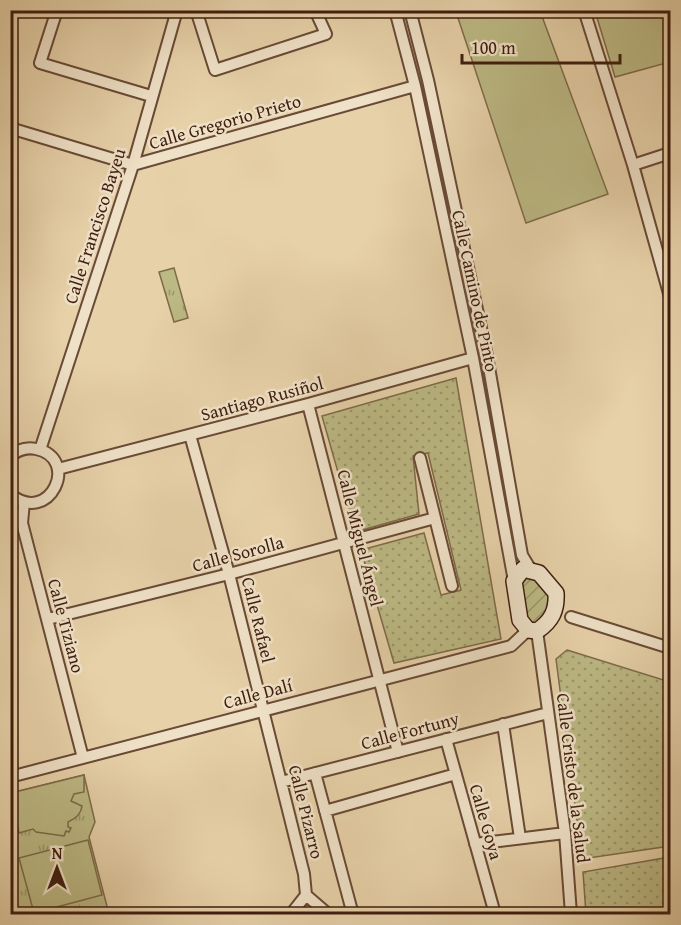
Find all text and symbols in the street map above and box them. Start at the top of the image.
scale bar [462,27,620,65]
text: 100 m [471,34,516,61]
street label: Calle Gregorio Prieto [146,87,304,156]
street label: Calle Francisco Bayeu [57,144,133,307]
street label: Calle Camino de Pinto [445,208,506,374]
street label: Santiago Rusiñol [197,369,326,428]
street label: Calle Miguel Ángel [330,467,391,609]
street label: Calle Sorolla [189,528,287,579]
street label: Calle Rafael [235,574,282,666]
street label: Calle Tiziano [41,576,92,676]
street label: Calle Dalí [220,671,296,716]
street label: Calle Cristo de la Salud [550,691,597,865]
street label: Calle Fortuny [358,704,462,757]
street label: Calle Pizarro [282,762,331,862]
street label: Calle Goya [463,781,510,863]
north arrow [27,838,87,898]
text: N [52,841,63,865]

